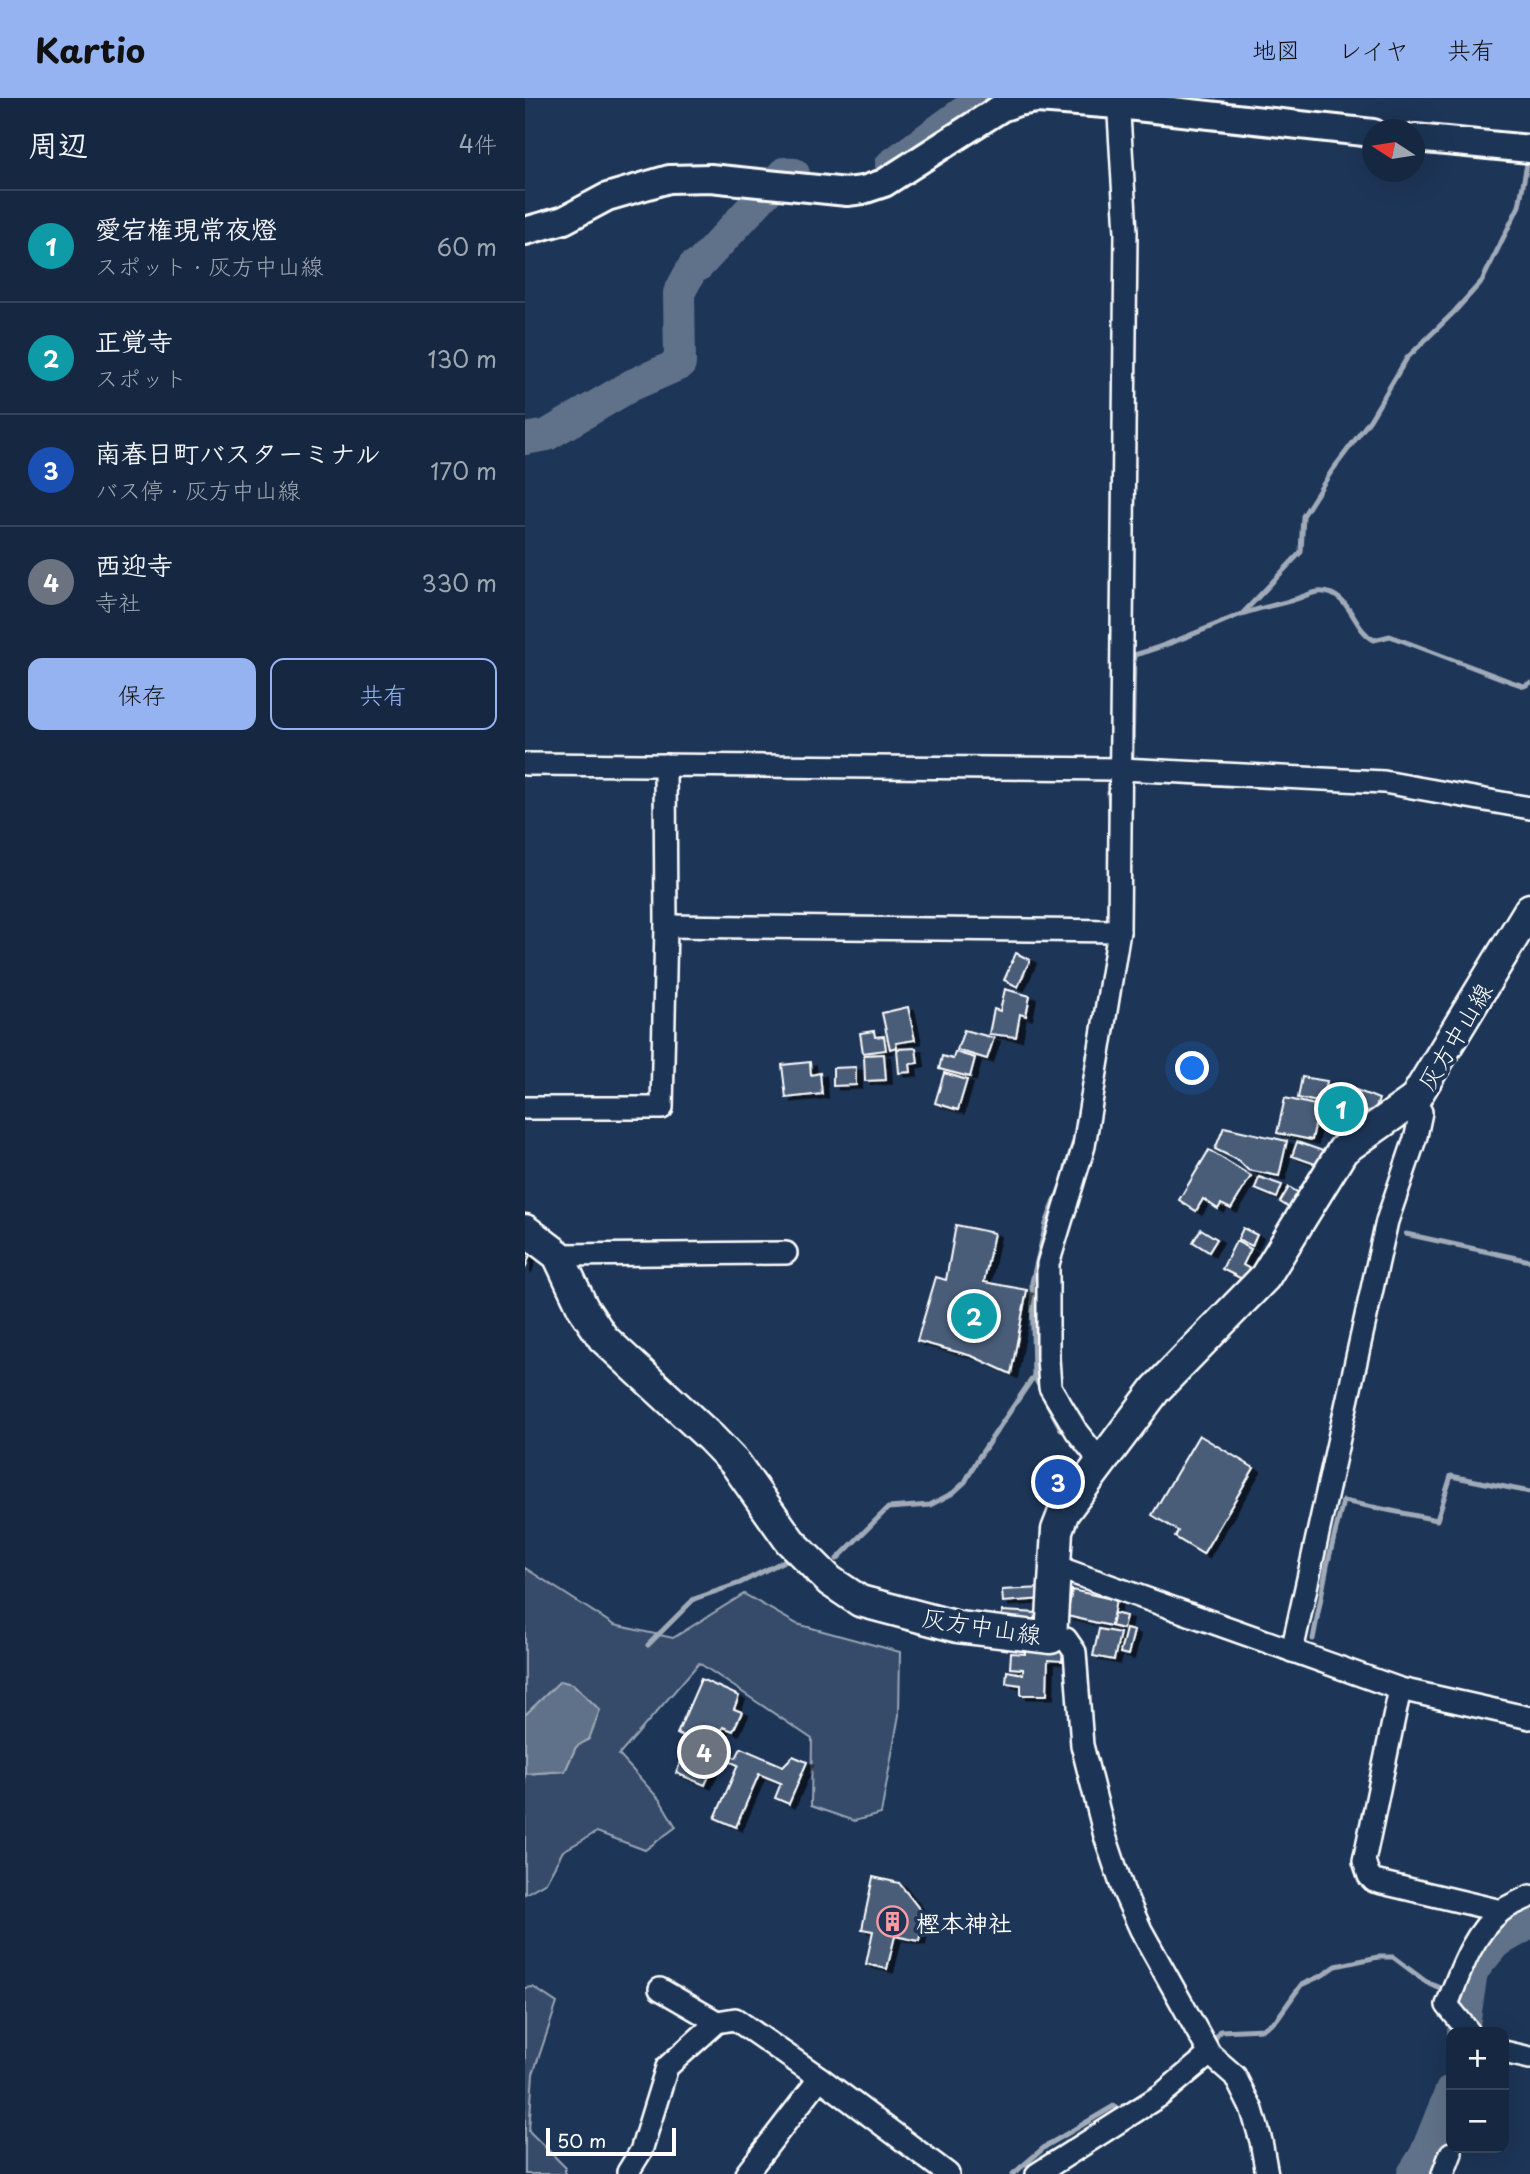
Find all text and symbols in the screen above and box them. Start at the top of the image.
text: Kartio [35,24,145,74]
text: 地図 [1252,31,1300,67]
text: レイヤ [1338,31,1409,67]
text: 共有 [1447,31,1495,67]
north arrow [1362,119,1425,182]
text: 周辺 [28,121,88,166]
text: 4件 [459,126,497,161]
text: 愛宕権現常夜燈 [95,209,277,248]
text: 1 [46,229,57,264]
text: 60 m [437,229,497,264]
text: スポット · 灰方中山線 [95,248,324,283]
text: 正覚寺 [95,321,173,360]
text: 2 [43,341,59,376]
text: 130 m [427,341,497,376]
text: スポット [95,360,187,395]
text: 南春日町バスターミナル [95,433,381,472]
text: 3 [43,453,59,488]
text: 170 m [430,453,497,488]
text: バス停 · 灰方中山線 [95,472,301,507]
text: 西迎寺 [95,545,173,584]
text: 4 [43,565,59,600]
text: 330 m [421,565,497,600]
text: 寺社 [95,584,141,619]
button: 保存 [28,658,256,730]
button: 共有 [270,658,497,730]
street label: 灰方中山線 [1408,975,1500,1097]
your location [1175,1051,1209,1085]
pin: 1 [1318,1083,1364,1135]
pin: 2 [951,1290,997,1342]
pin: 3 [1035,1456,1081,1508]
street label: 灰方中山線 [920,1598,1044,1652]
pin: 4 [681,1726,727,1778]
place label: 樫本神社 [916,1904,1012,1940]
building icon: 樫本神社 [876,1905,910,1939]
map controls [1446,2027,1509,2153]
button: + [1446,2027,1509,2090]
button: − [1446,2090,1509,2153]
scale bar [546,2125,675,2157]
text: 50 m [557,2126,606,2154]

